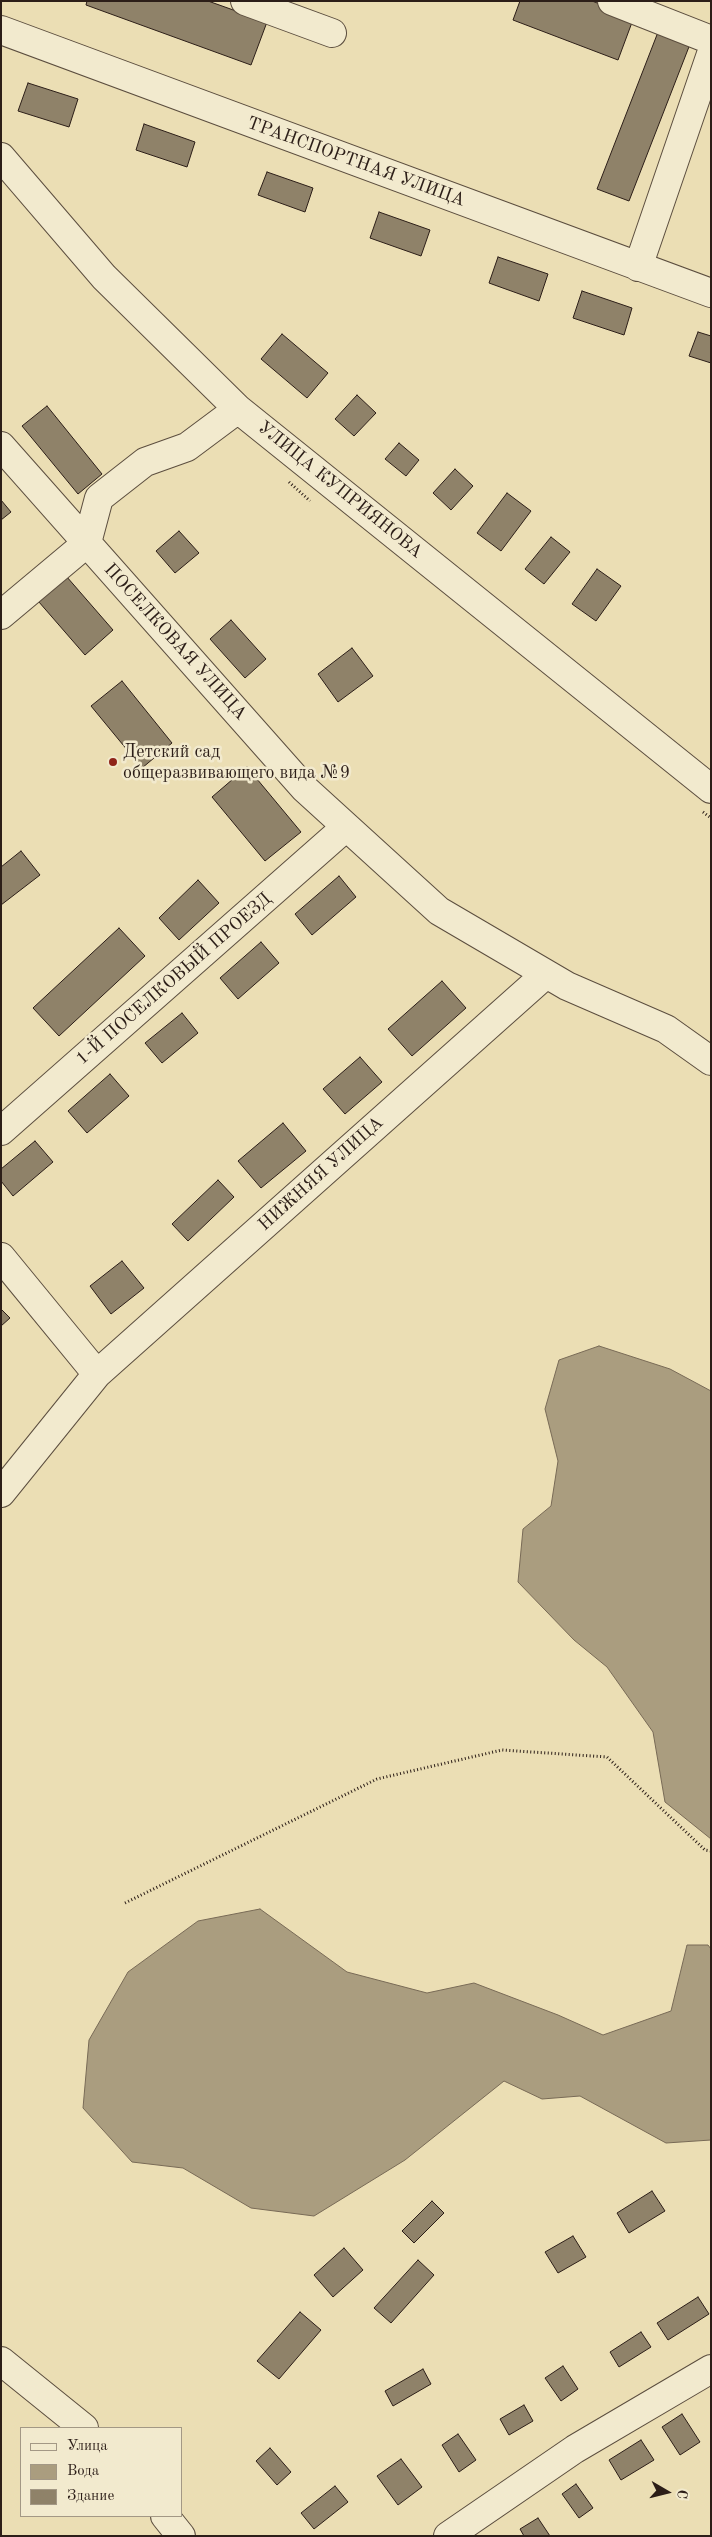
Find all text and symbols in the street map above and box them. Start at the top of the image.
street label: ТРАНСПОРТНАЯ УЛИЦА [244,112,468,212]
street label: УЛИЦА КУПРИЯНОВА [253,417,427,563]
street label: ПОСЕЛКОВАЯ УЛИЦА [99,559,251,725]
place label: Детский сад общеразвивающего вида №9 [123,741,350,784]
marker: Детский сад общеразвивающего вида №9 [107,756,119,768]
street label: 1-Й ПОСЕЛКОВЫЙ ПРОЕЗД [72,888,276,1070]
street label: НИЖНЯЯ УЛИЦА [254,1112,388,1236]
legend [20,2427,182,2517]
text: Улица [67,2439,108,2454]
text: Вода [67,2464,99,2479]
north arrow [642,2467,692,2517]
text: Здание [67,2489,114,2504]
text: С [674,2489,689,2500]

